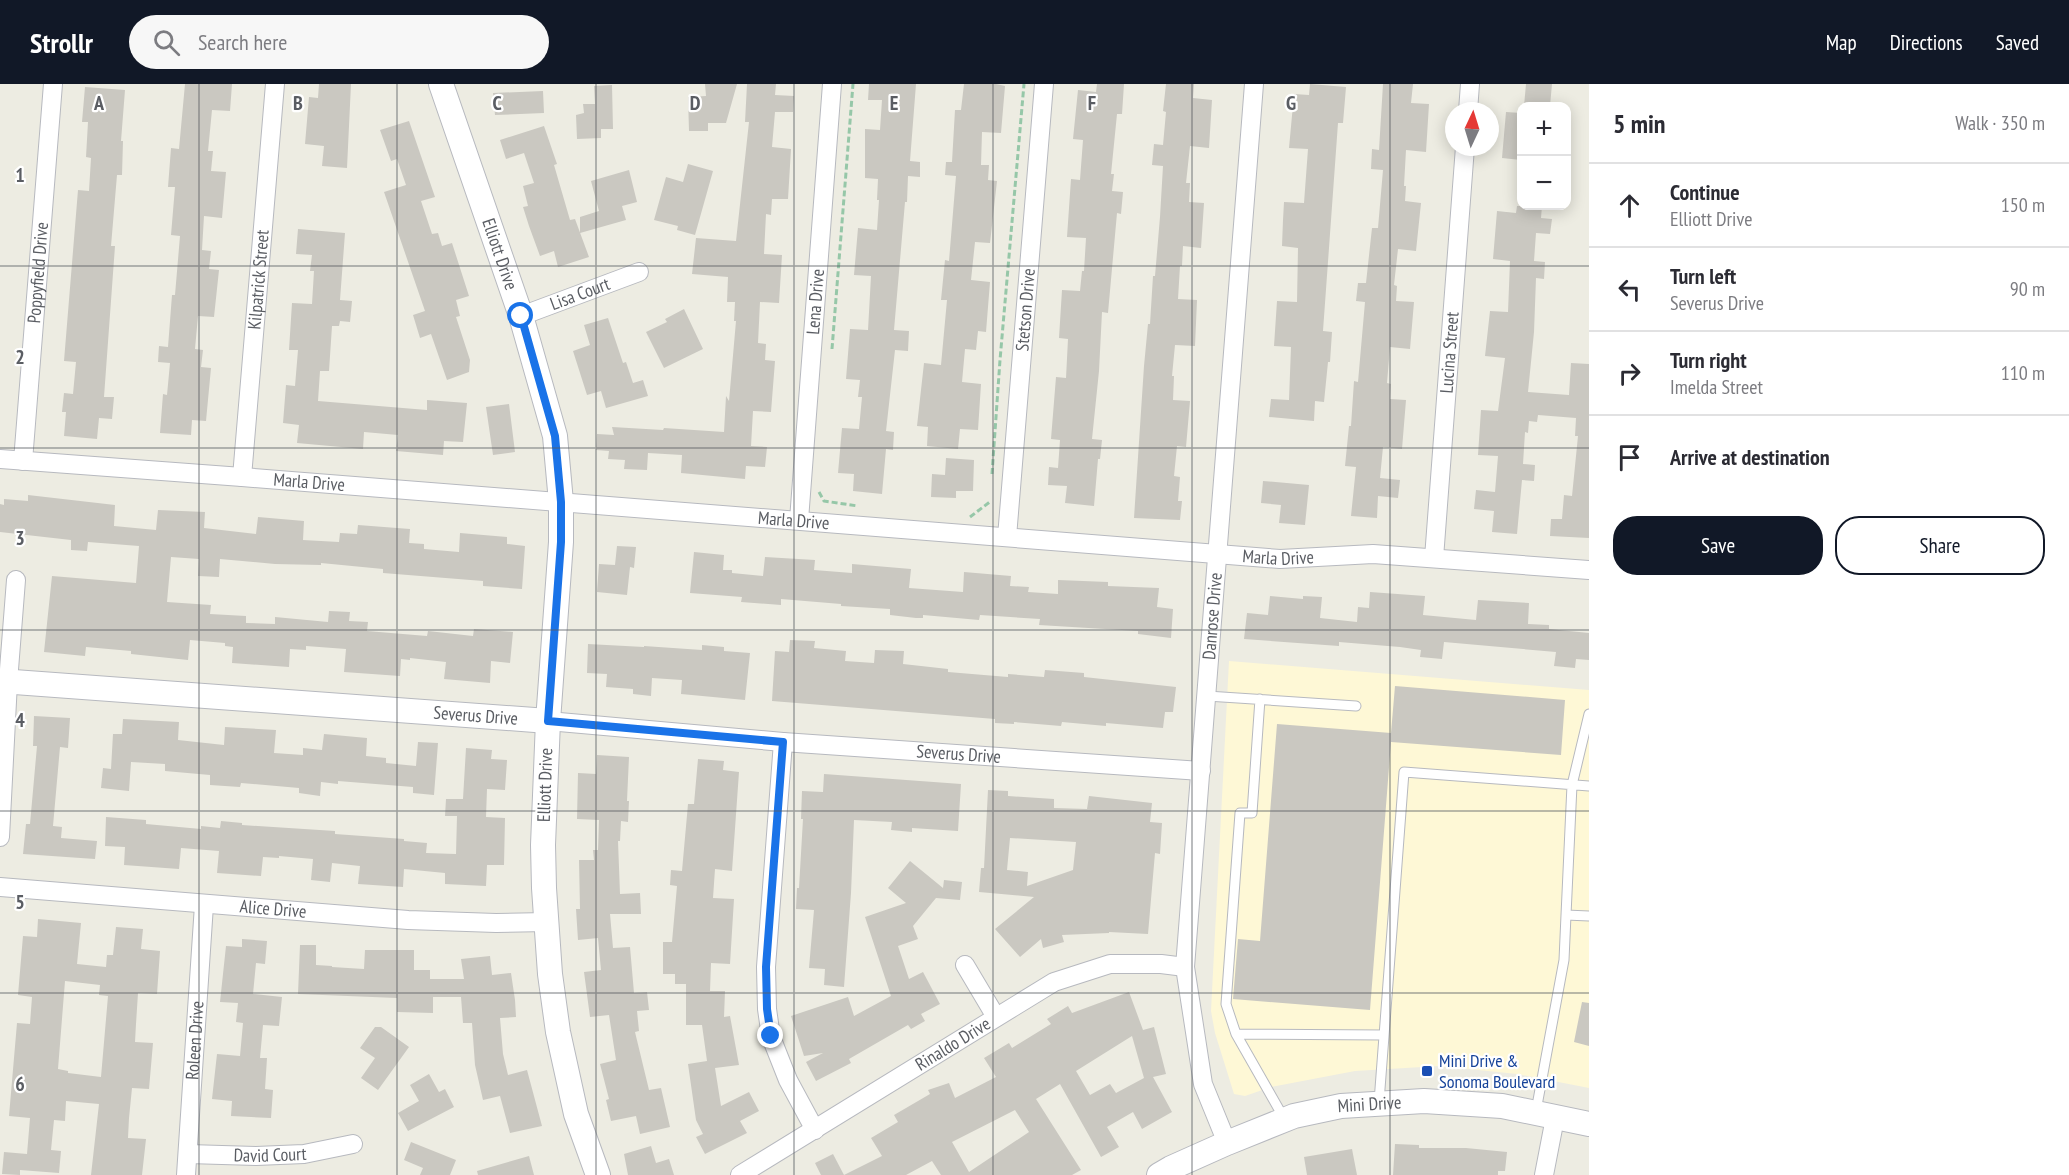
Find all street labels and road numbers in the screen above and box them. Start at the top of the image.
street label: Elliott Drive [477,215,523,293]
street label: Poppyfield Drive [22,221,53,324]
street label: Kilpatrick Street [242,229,274,330]
street label: Stetson Drive [1010,267,1040,352]
street label: Lena Drive [801,268,829,335]
street label: Lisa Court [547,272,613,315]
street label: Lucina Street [1434,311,1464,394]
street label: Marla Drive [273,468,346,496]
street label: Marla Drive [757,506,830,534]
street label: Marla Drive [1242,544,1314,570]
street label: Danrose Drive [1197,572,1227,661]
street label: Severus Drive [433,701,519,730]
street label: Severus Drive [916,739,1002,768]
street label: Elliott Drive [532,747,557,822]
street label: Alice Drive [239,894,307,923]
street label: Roleen Drive [180,1000,209,1081]
street label: Rinaldo Drive [911,1012,995,1075]
street label: Mini Drive [1337,1090,1402,1117]
street label: David Court [233,1142,307,1167]

